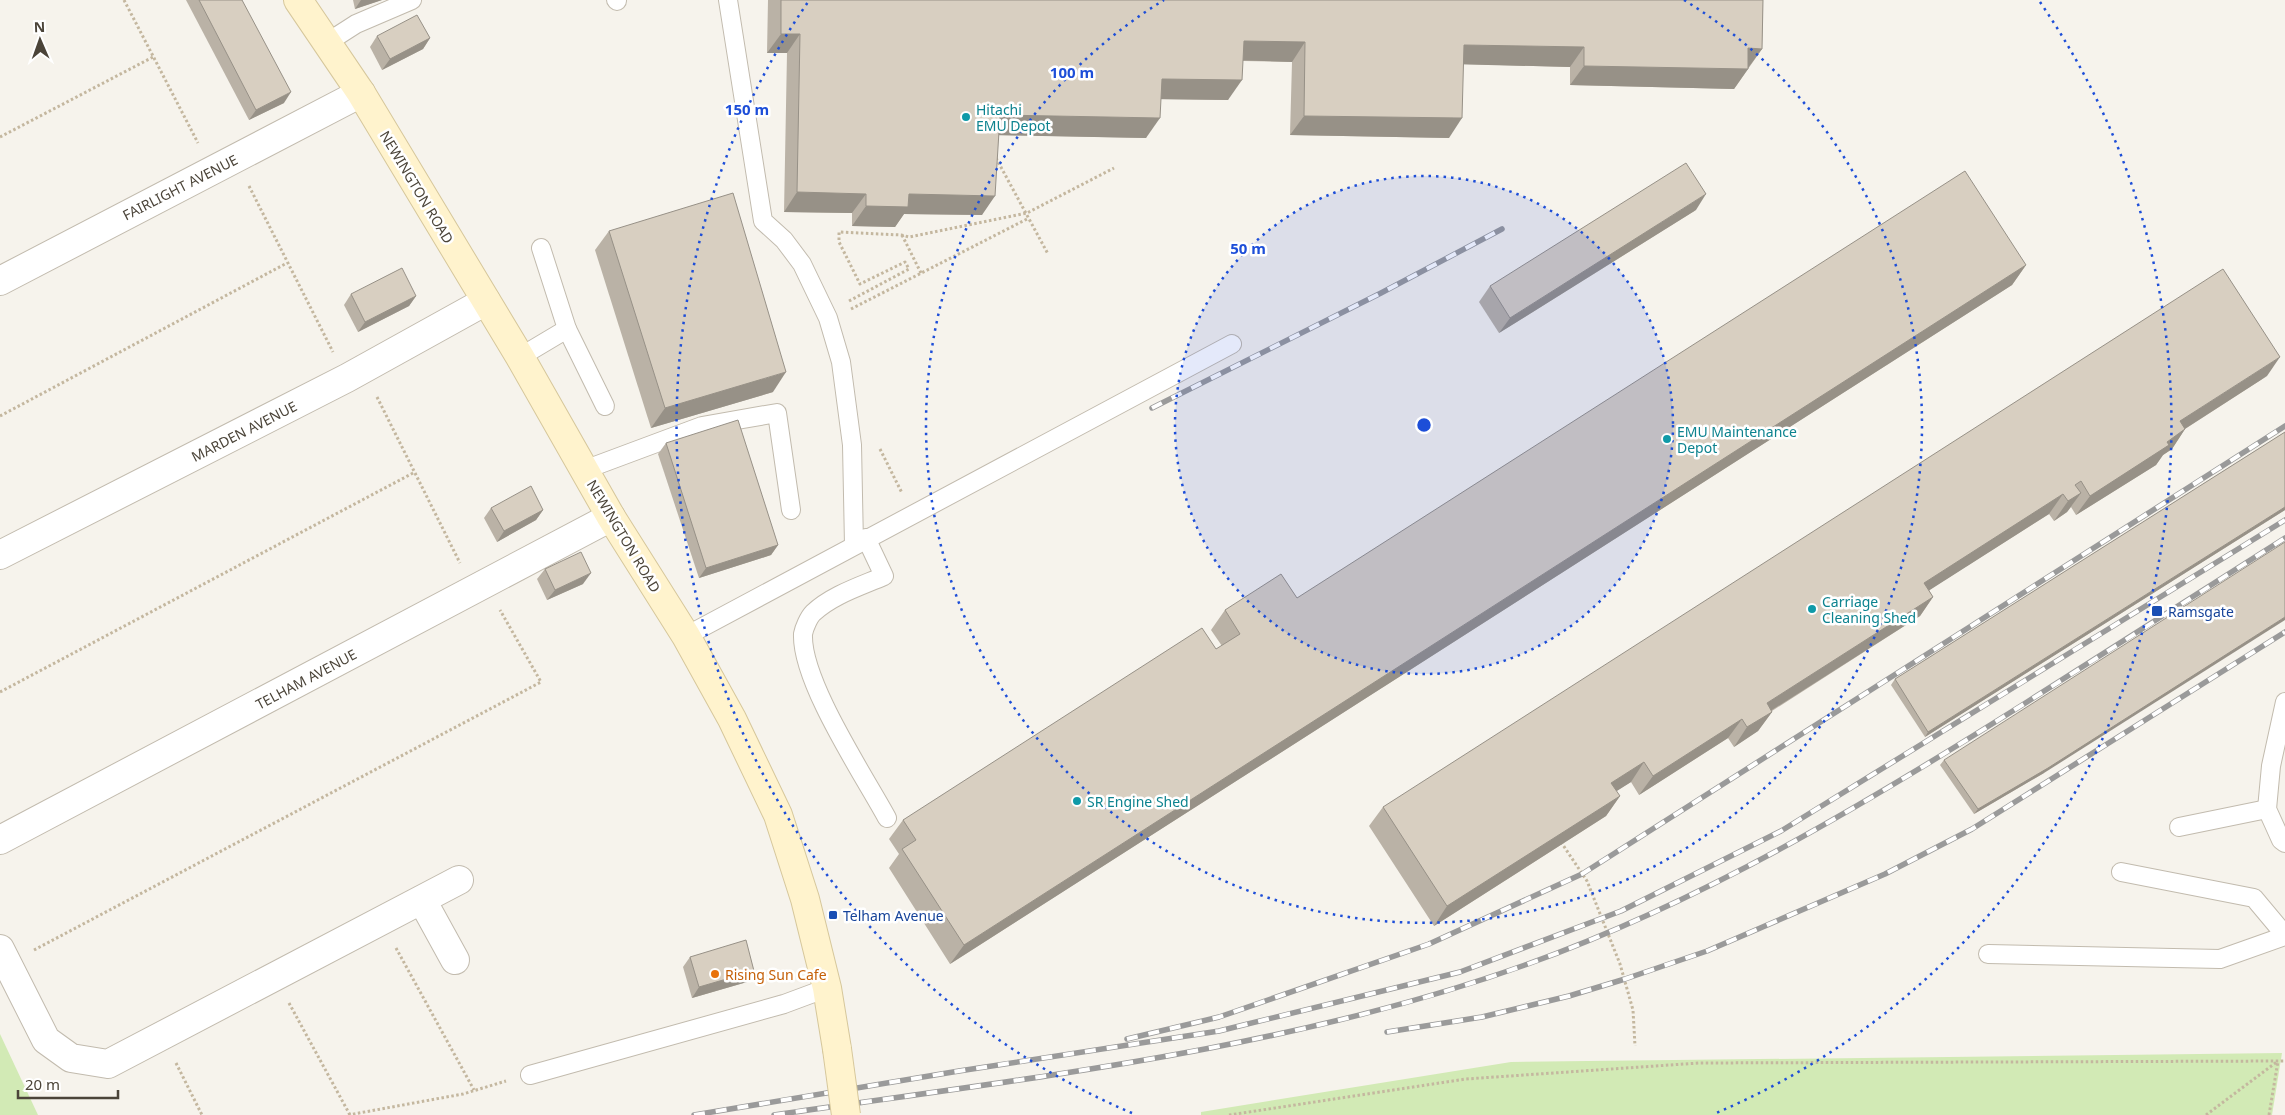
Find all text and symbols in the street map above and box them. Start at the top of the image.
north arrow [15,15,65,65]
text: N [34,17,46,36]
text: 100 m [1050,62,1094,82]
text: 150 m [725,99,769,119]
place label: Hitachi EMU Depot [976,100,1051,135]
marker: Hitachi EMU Depot [960,111,972,123]
street label: NEWINGTON ROAD [376,127,458,247]
street label: FAIRLIGHT AVENUE [119,150,241,224]
text: 50 m [1230,238,1266,258]
street label: MARDEN AVENUE [188,396,300,466]
centre of rings [1415,416,1433,434]
place label: EMU Maintenance Depot [1677,422,1797,457]
marker: EMU Maintenance Depot [1661,433,1673,445]
street label: NEWINGTON ROAD [583,476,665,596]
place label: Carriage Cleaning Shed [1822,592,1916,627]
place label: Ramsgate [2168,602,2234,621]
marker: Carriage Cleaning Shed [1806,603,1818,615]
marker: Ramsgate [2150,604,2164,618]
street label: TELHAM AVENUE [252,644,360,714]
place label: SR Engine Shed [1087,792,1189,811]
marker: SR Engine Shed [1071,795,1083,807]
place label: Telham Avenue [843,906,944,925]
marker: Telham Avenue [827,909,839,921]
place label: Rising Sun Cafe [725,965,827,984]
marker: Rising Sun Cafe [709,968,721,980]
scale bar [18,1068,118,1100]
text: 20 m [25,1074,60,1094]

